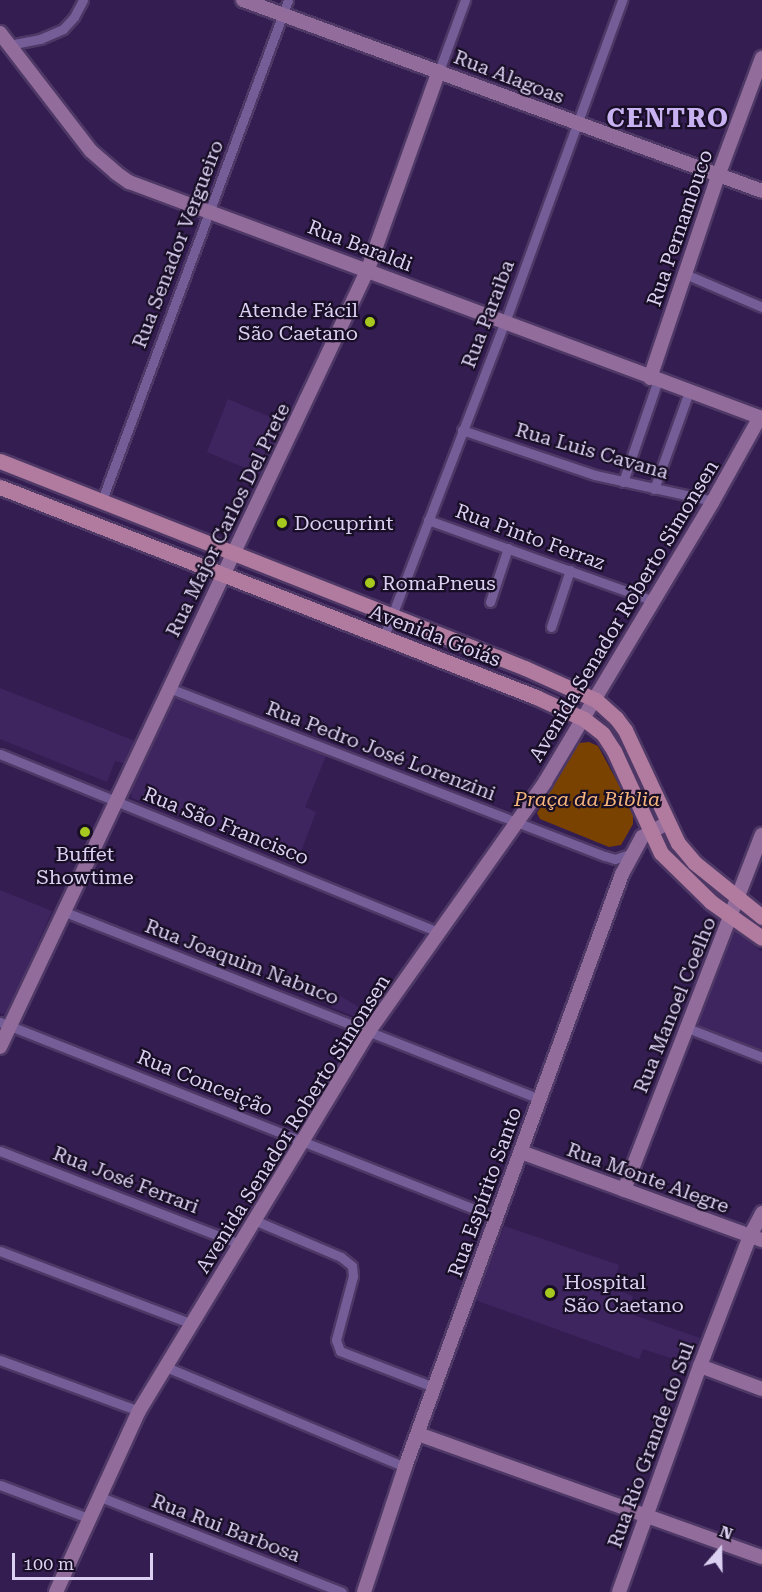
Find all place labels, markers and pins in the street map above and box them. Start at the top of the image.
place label: Atende Fácil São Caetano [238,298,358,345]
marker: Atende Fácil São Caetano [363,315,377,329]
place label: Docuprint [294,511,394,535]
marker: Docuprint [275,516,289,530]
place label: RomaPneus [382,571,496,595]
marker: RomaPneus [363,576,377,590]
marker: Buffet Showtime [78,825,92,839]
place label: Buffet Showtime [36,842,134,889]
place label: Hospital São Caetano [564,1270,684,1317]
marker: Hospital São Caetano [541,1284,559,1302]

